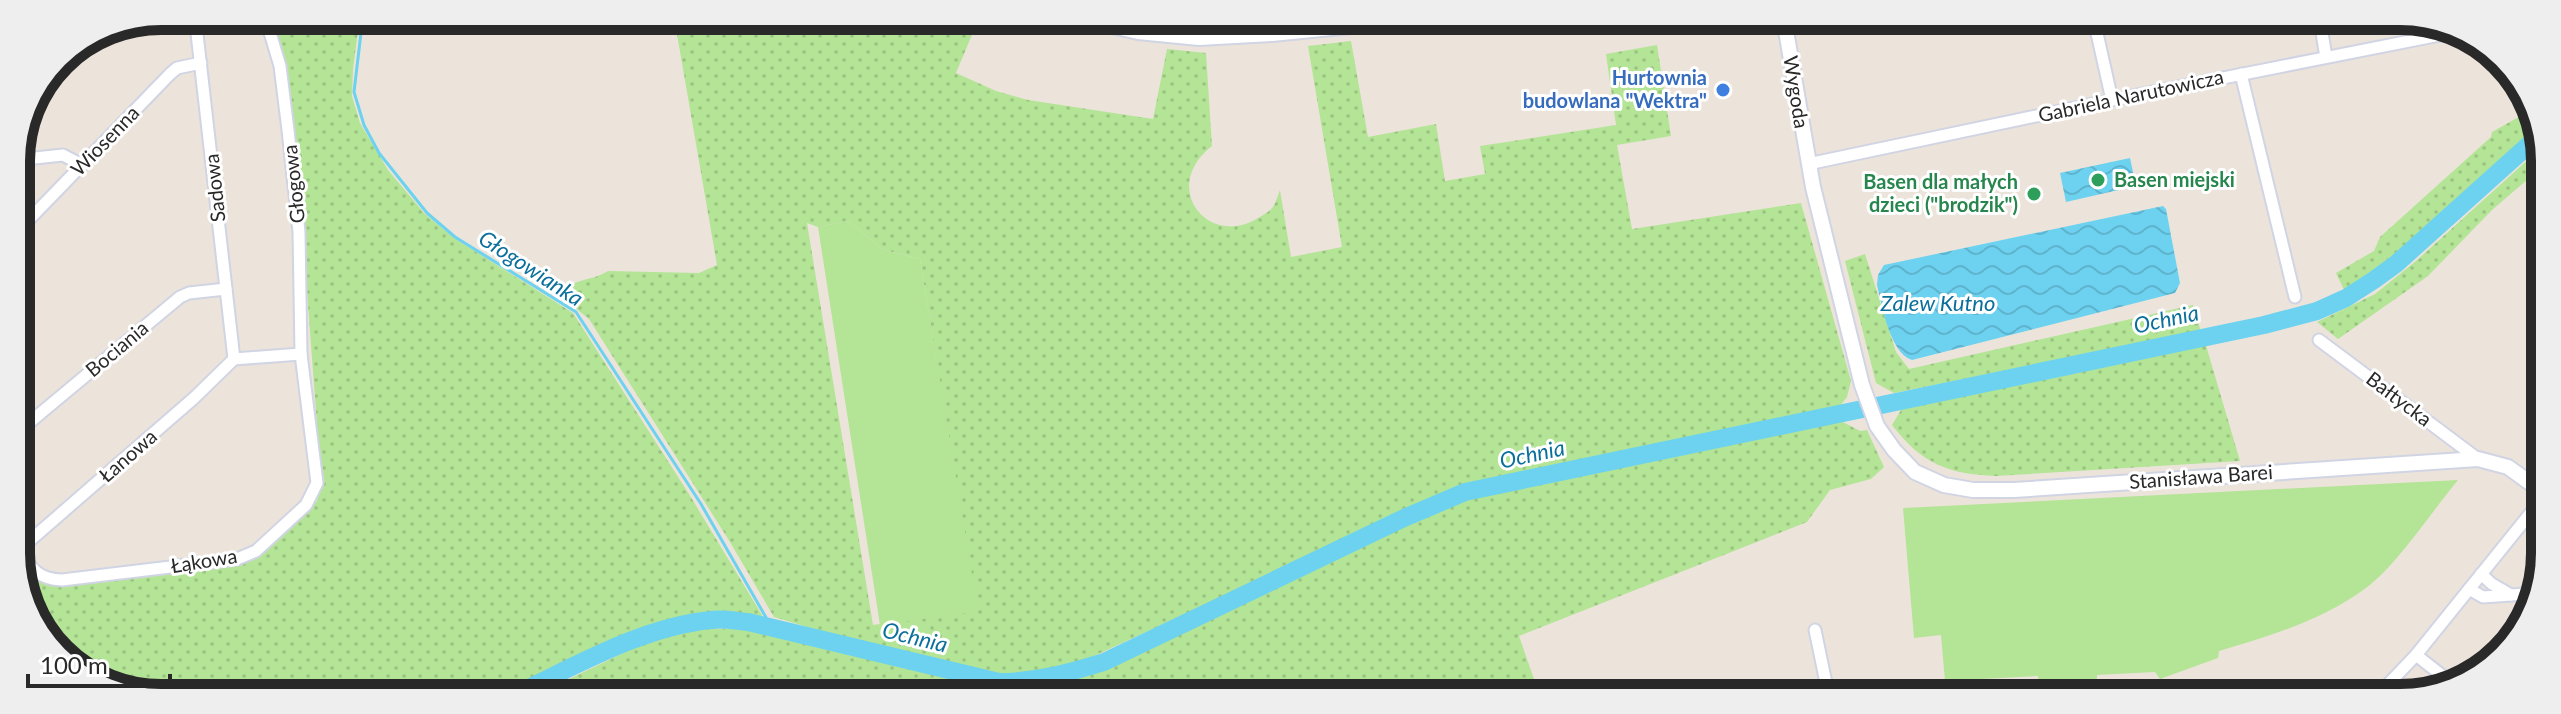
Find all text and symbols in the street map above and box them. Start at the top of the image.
street label: Wygoda [1779,54,1815,130]
street label: Gabriela Narutowicza [2036,64,2226,126]
place label: Hurtownia budowlana "Wektra" [1523,65,1707,112]
marker: Hurtownia budowlana "Wektra" [1714,81,1732,99]
street label: Wiosenna [65,100,144,180]
street label: Głogowa [277,144,309,225]
street label: Sadowa [198,153,230,223]
place label: Basen miejski [2114,167,2235,191]
place label: Basen dla małych dzieci ("brodzik") [1863,169,2018,216]
marker: Basen miejski [2089,171,2107,189]
marker: Basen dla małych dzieci ("brodzik") [2025,185,2043,203]
water label: Głogowianka [474,224,589,311]
water label: Zalew Kutno [1880,289,1995,316]
water label: Ochnia [2131,298,2201,339]
street label: Bociania [80,315,153,381]
street label: Bałtycka [2362,366,2437,431]
street label: Łanowa [94,424,161,487]
water label: Ochnia [1497,433,1567,474]
street label: Stanisława Barei [2128,459,2273,493]
street label: Łąkowa [169,543,239,577]
water label: Ochnia [880,615,950,658]
scale bar [28,638,170,688]
text: 100 m [40,650,108,679]

